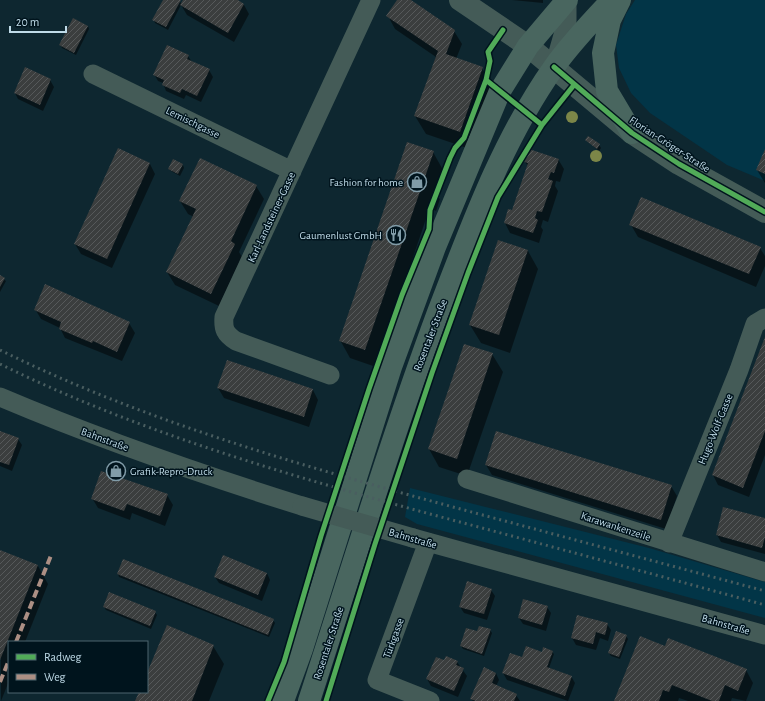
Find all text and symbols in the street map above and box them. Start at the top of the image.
scale bar [10,8,66,34]
text: 20 m [16,16,39,28]
street label: Lemischgasse [164,105,221,140]
street label: Florian-Gröger-Straße [627,114,712,175]
street label: Karl-Landsteiner-Gasse [246,170,297,264]
shop icon: Fashion for home [406,171,428,193]
place label: Fashion for home [330,177,403,188]
restaurant icon: Gaumenlust GmbH [385,224,407,246]
place label: Gaumenlust GmbH [300,230,382,241]
street label: Rosentaler Straße [412,298,449,373]
street label: Hugo-Wolf-Gasse [696,392,735,466]
street label: Bahnstraße [80,426,130,453]
shop icon: Grafik-Repro-Druck [105,460,127,482]
place label: Grafik-Repro-Druck [130,466,212,477]
street label: Karawankenzeile [580,510,652,543]
street label: Bahnstraße [388,526,438,551]
street label: Rosentaler Straße [311,605,345,681]
street label: Bahnstraße [701,612,751,637]
street label: Türkgasse [381,617,406,660]
legend [8,641,148,693]
text: Radweg [44,651,81,663]
text: Weg [44,671,66,683]

